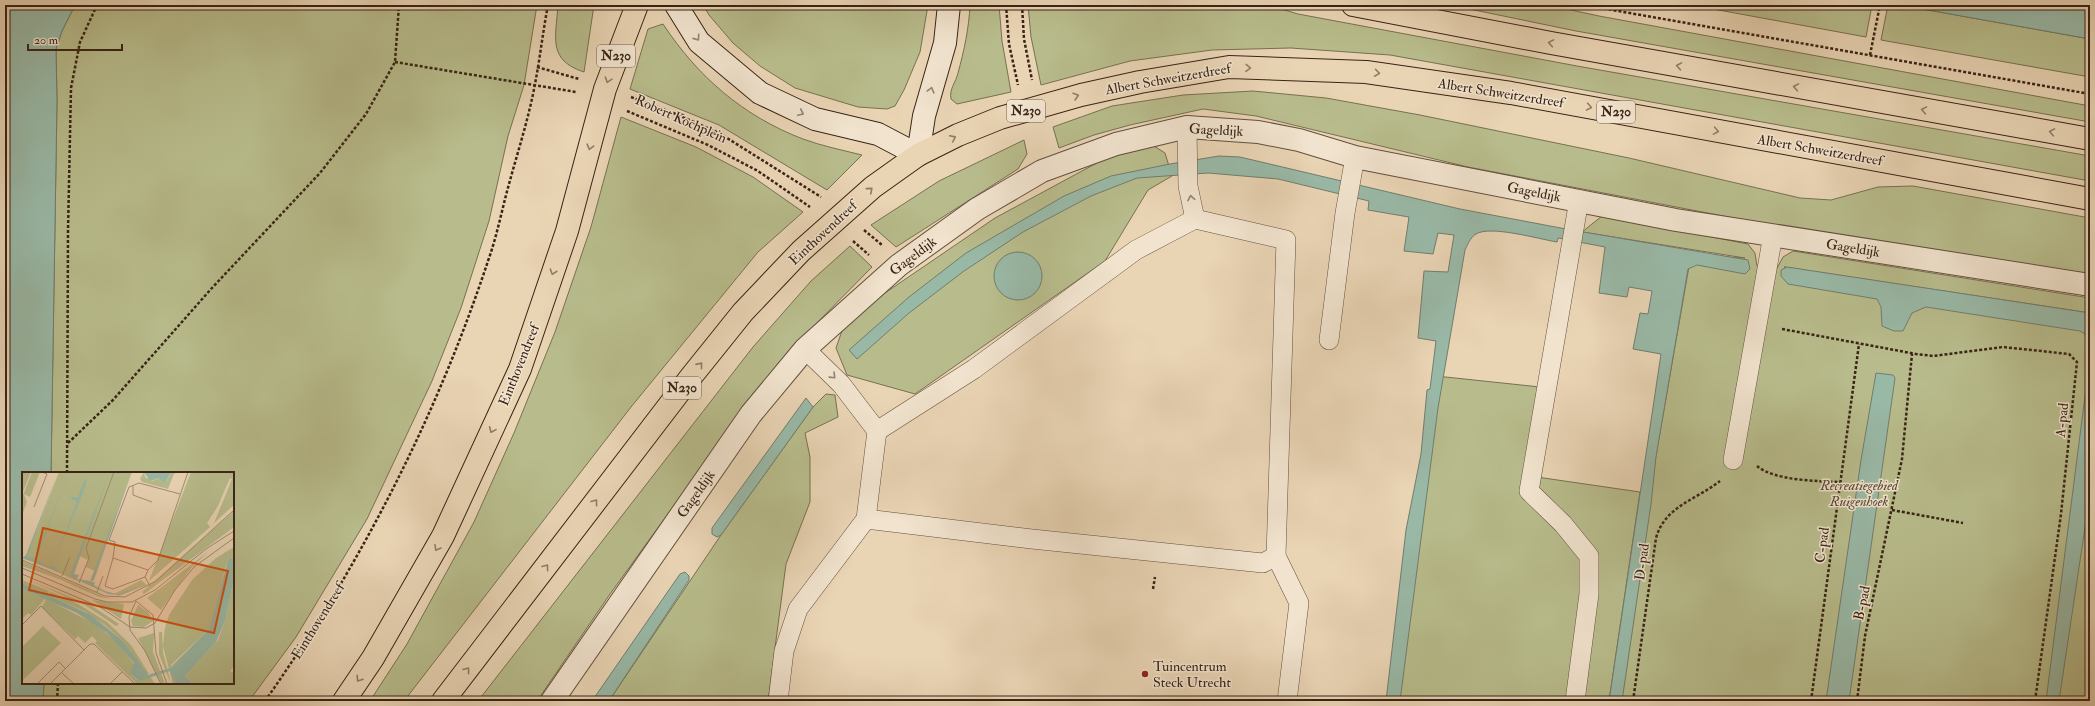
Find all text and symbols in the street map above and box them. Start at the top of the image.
scale bar [28,26,122,52]
text: 20 m [34,33,59,48]
one-way arrow [692,33,699,40]
one-way arrow [1548,40,1554,48]
road number: N230 [597,45,635,67]
street label: Albert Schweitzerdreef [1103,59,1234,99]
one-way arrow [1245,63,1251,72]
one-way arrow [1676,63,1682,71]
one-way arrow [1374,68,1380,77]
street label: Albert Schweitzerdreef [1436,75,1568,112]
one-way arrow [604,77,612,84]
one-way arrow [1792,83,1799,92]
one-way arrow [926,86,935,93]
street label: Robert Kochplein [632,91,729,148]
one-way arrow [1072,92,1079,101]
road number: N230 [1007,100,1045,122]
road number: N230 [1597,101,1635,123]
one-way arrow [1585,103,1592,111]
one-way arrow [1920,106,1927,114]
one-way arrow [797,108,804,116]
street label: Gageldijk [1188,120,1244,140]
one-way arrow [1713,126,1720,135]
one-way arrow [2048,128,2055,137]
street label: Albert Schweitzerdreef [1755,130,1886,170]
one-way arrow [949,135,956,143]
one-way arrow [586,143,595,150]
street label: Gageldijk [1506,178,1563,206]
one-way arrow [865,188,873,195]
one-way arrow [1187,195,1195,201]
street label: Einthovendreef [785,196,862,269]
street label: Gageldijk [886,233,940,279]
street label: Gageldijk [1825,235,1881,261]
one-way arrow [550,268,558,275]
street label: Einthovendreef [495,319,544,408]
one-way arrow [695,363,702,370]
one-way arrow [828,371,836,379]
road number: N230 [663,377,701,399]
street label: A-pad [2052,402,2073,439]
one-way arrow [489,426,497,434]
street label: Gageldijk [673,467,719,521]
inset map [22,472,234,684]
park label: Recreatiegebied Ruigenhoek [1819,477,1899,510]
one-way arrow [591,499,598,506]
street label: C-pad [1811,526,1834,564]
street label: D-pad [1631,542,1654,582]
one-way arrow [434,544,441,551]
one-way arrow [541,564,548,571]
street label: Einthovendreef [288,578,349,662]
street label: B-pad [1850,584,1875,622]
place label: Tuincentrum Steck Utrecht [1153,658,1231,691]
one-way arrow [462,667,470,674]
marker: Tuincentrum Steck Utrecht [1140,669,1150,679]
one-way arrow [357,675,364,682]

